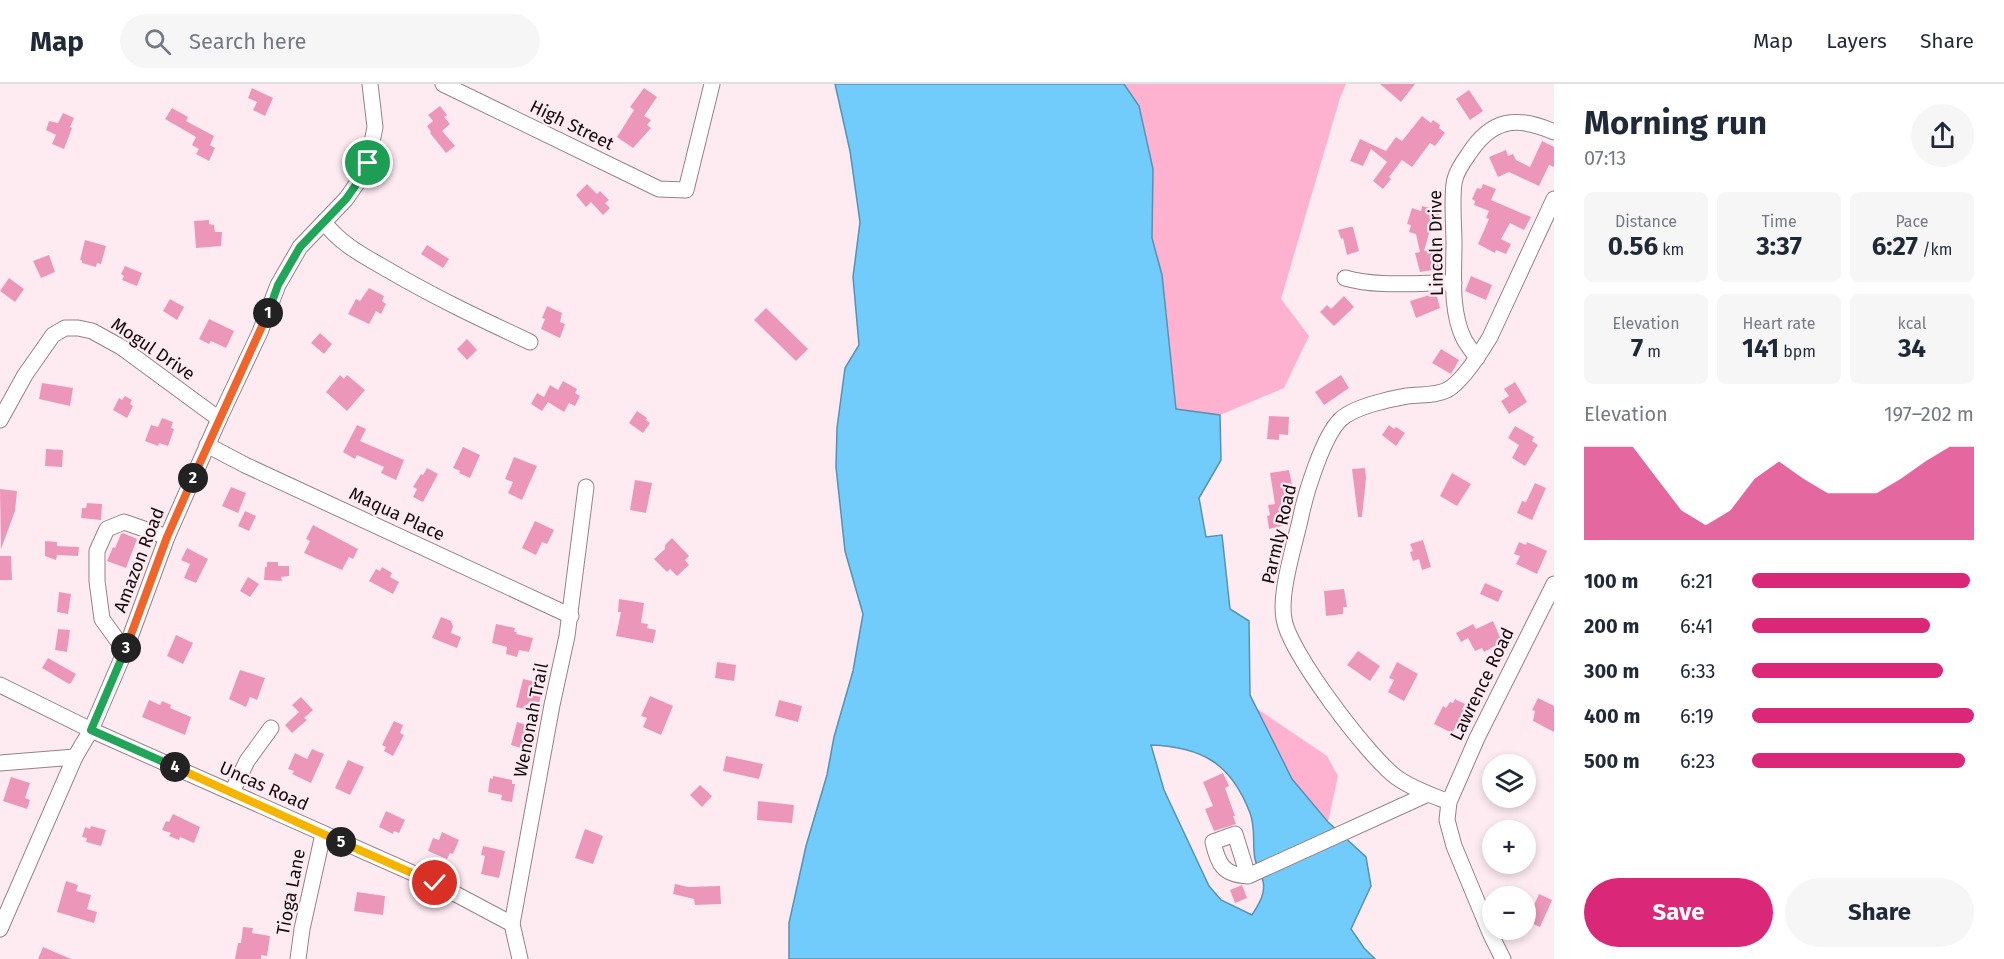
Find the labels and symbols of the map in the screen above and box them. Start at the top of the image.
street label: High Street [526,95,618,155]
pin [342,137,393,188]
street label: Lincoln Drive [1424,190,1448,296]
pin: 1 [253,298,283,328]
street label: Mogul Drive [107,313,199,385]
pin: 2 [178,463,208,493]
street label: Maqua Place [346,482,448,546]
street label: Parmly Road [1257,482,1301,586]
street label: Amazon Road [109,504,169,616]
street label: Lawrence Road [1445,624,1519,744]
pin: 3 [111,633,141,663]
street label: Wenonah Trail [509,661,553,779]
pin: 4 [160,752,190,782]
street label: Uncas Road [216,757,312,815]
pin: 5 [326,827,356,857]
street label: Tioga Lane [272,847,310,937]
pin [409,857,460,908]

